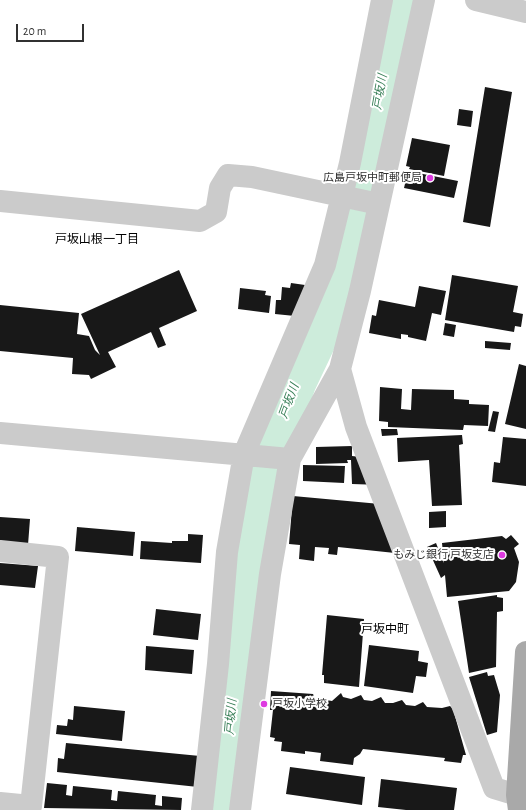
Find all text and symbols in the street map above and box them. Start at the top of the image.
scale bar [18,16,86,42]
text: 20 m [23,25,46,37]
water label: 戸坂川 [370,73,390,111]
place label: 広島戸坂中町郵便局 [323,171,422,185]
marker: 広島戸坂中町郵便局 [425,173,435,183]
district label: 戸坂山根一丁目 [55,232,139,246]
water label: 戸坂川 [276,382,302,420]
place label: もみじ銀行 戸坂支店 [393,548,494,562]
marker: もみじ銀行 戸坂支店 [497,550,507,560]
district label: 戸坂中町 [361,622,409,636]
place label: 戸坂小学校 [272,697,327,711]
water label: 戸坂川 [222,698,240,736]
marker: 戸坂小学校 [259,699,269,709]

